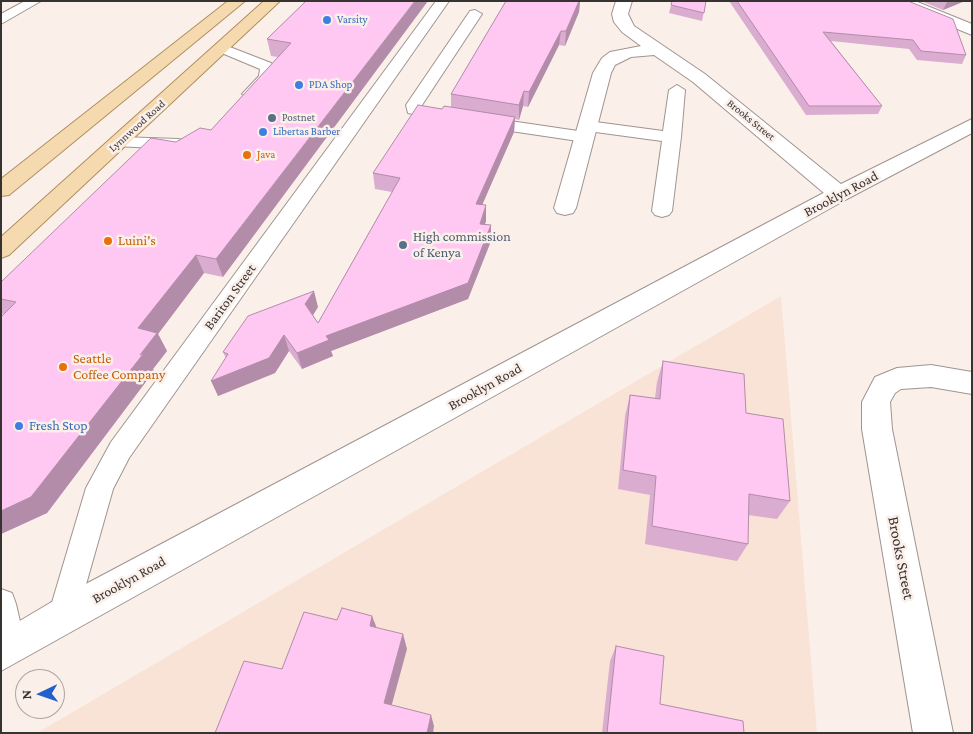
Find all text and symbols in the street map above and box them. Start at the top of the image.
place label: Varsity [337,13,368,27]
marker: Varsity [321,14,333,26]
place label: PDA Shop [309,78,352,92]
marker: PDA Shop [293,79,305,91]
street label: Lynnwood Road [106,97,168,155]
street label: Brooks Street [724,97,778,143]
place label: Postnet [282,111,315,125]
marker: Postnet [266,112,278,124]
place label: Libertas Barber [273,125,340,139]
marker: Libertas Barber [257,126,269,138]
place label: Java [257,148,275,162]
marker: Java [241,149,253,161]
street label: Brooklyn Road [801,167,881,221]
place label: High commission of Kenya [413,229,511,262]
place label: Luini's [118,233,156,249]
marker: Luini's [102,235,114,247]
marker: High commission of Kenya [397,239,409,251]
street label: Bariton Street [201,261,259,333]
place label: Seattle Coffee Company [73,351,165,384]
street label: Brooklyn Road [445,360,525,414]
marker: Seattle Coffee Company [57,361,69,373]
place label: Fresh Stop [29,418,88,434]
marker: Fresh Stop [13,420,25,432]
street label: Brooks Street [884,515,918,601]
street label: Brooklyn Road [89,553,169,607]
north arrow [15,669,65,719]
text: N [18,690,34,700]

